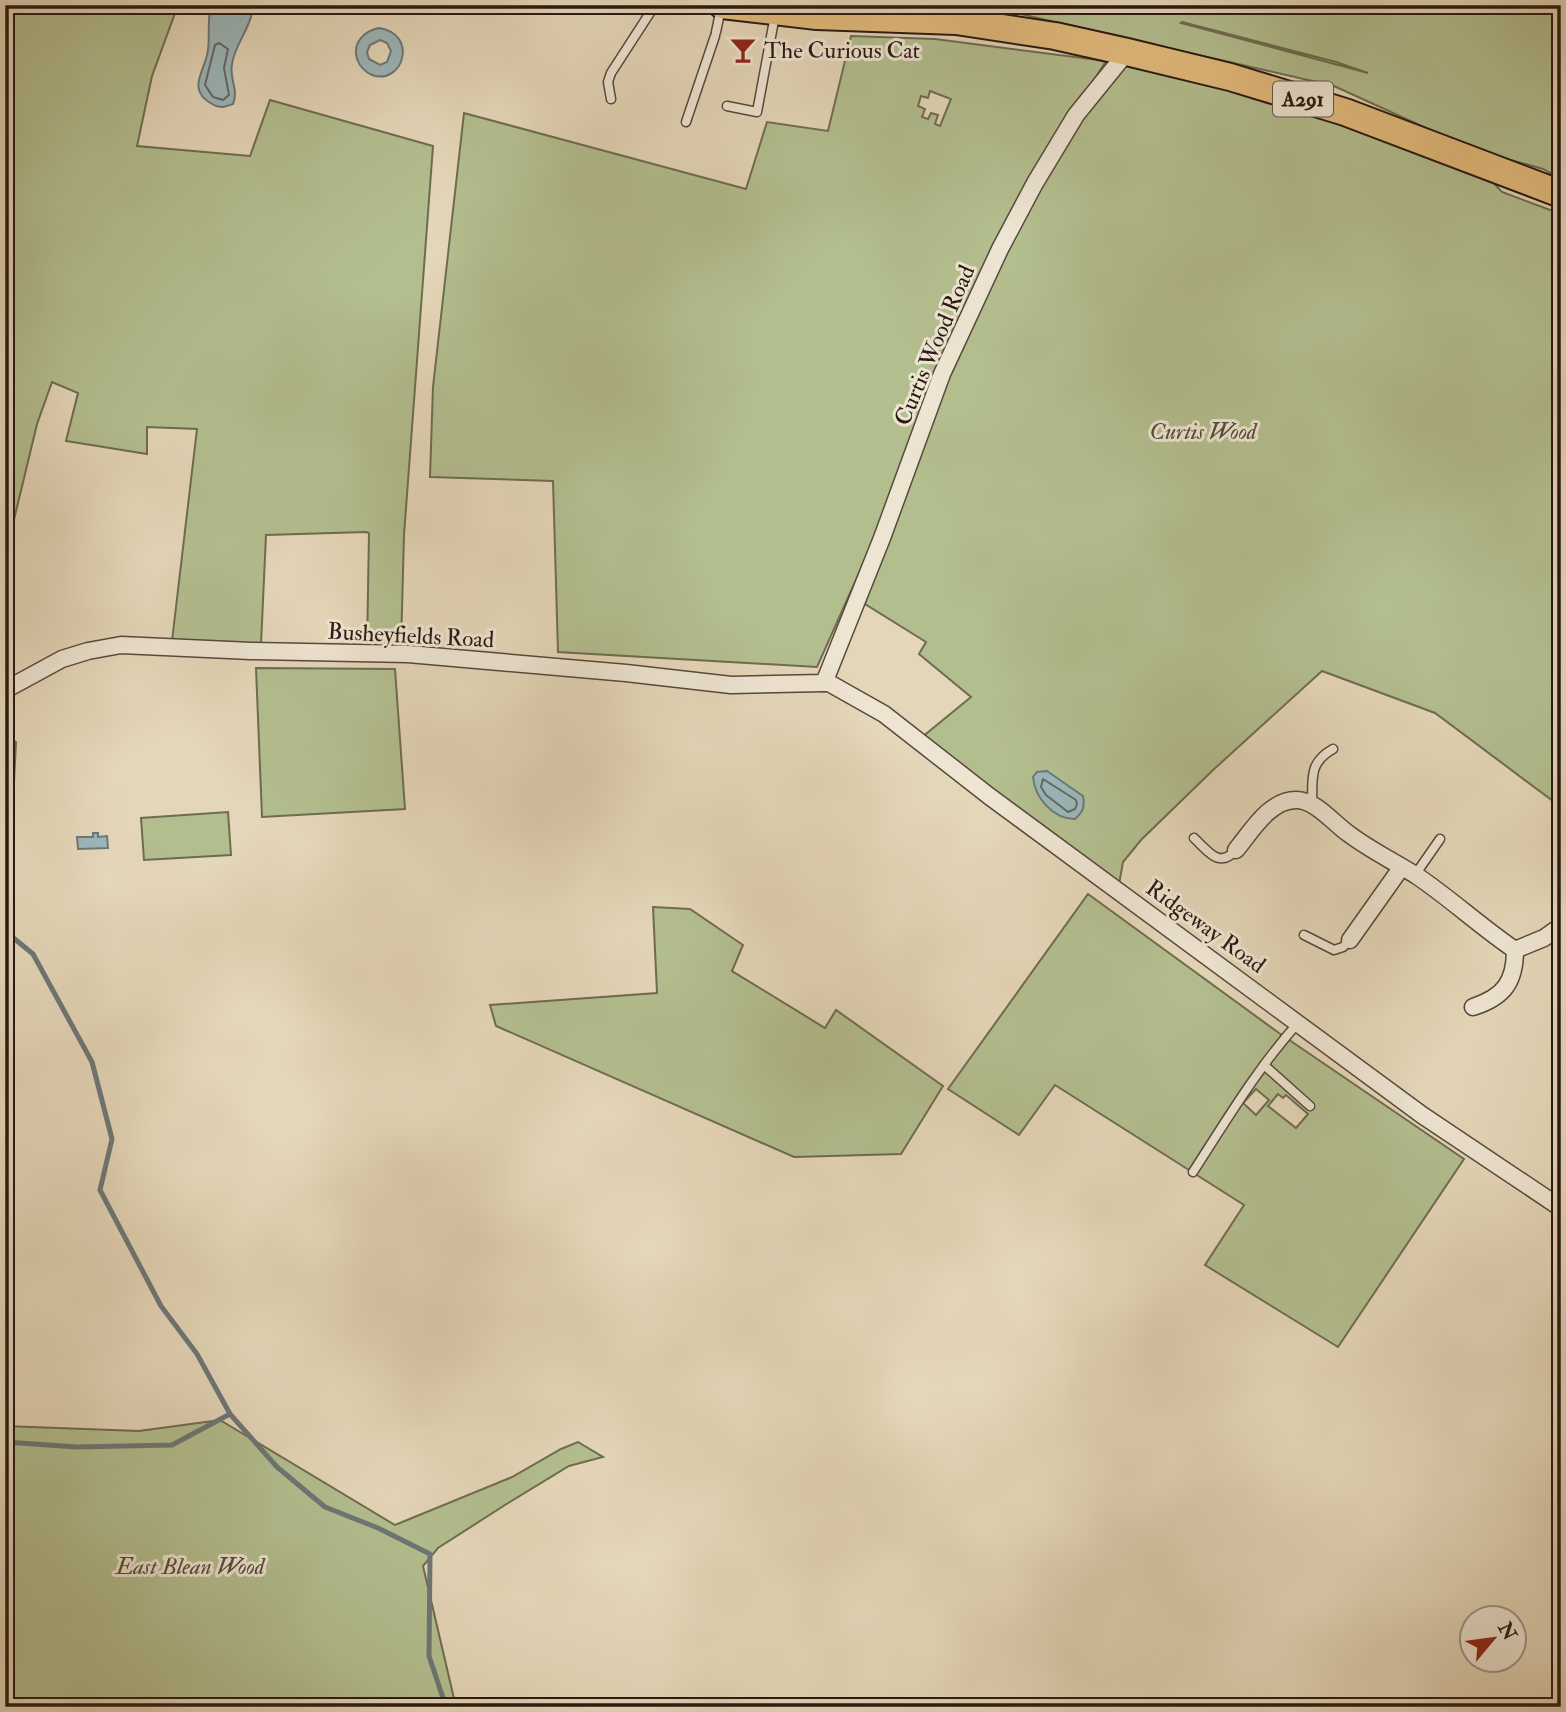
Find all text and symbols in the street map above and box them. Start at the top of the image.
bar icon: The Curious Cat [728,35,758,65]
place label: The Curious Cat [764,36,920,65]
road number: A291 [1273,82,1333,116]
street label: Curtis Wood Road [888,261,981,430]
park label: Curtis Wood [1150,417,1258,446]
street label: Busheyfields Road [327,617,495,654]
street label: Ridgeway Road [1140,873,1271,980]
park label: East Blean Wood [114,1552,266,1581]
north arrow [1458,1604,1528,1674]
text: N [1492,1617,1522,1645]

